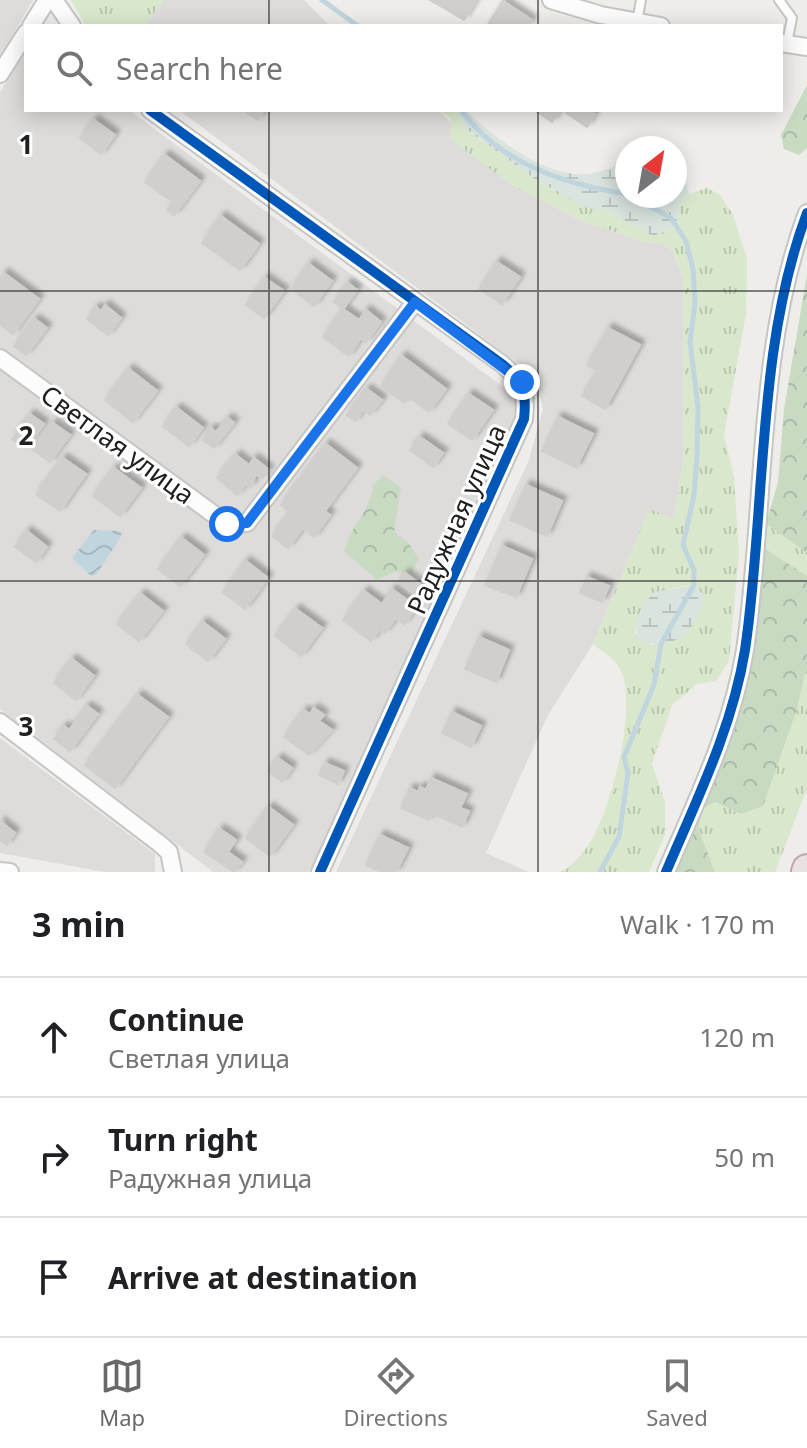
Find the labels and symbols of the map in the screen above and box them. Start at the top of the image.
text: 1 [19,126,33,162]
north arrow [615,136,687,208]
route end [504,364,540,400]
street label: Светлая улица [34,376,202,512]
text: 2 [19,417,34,453]
street label: Радужная улица [398,418,514,620]
route start [209,506,245,542]
text: 3 [19,708,33,744]

